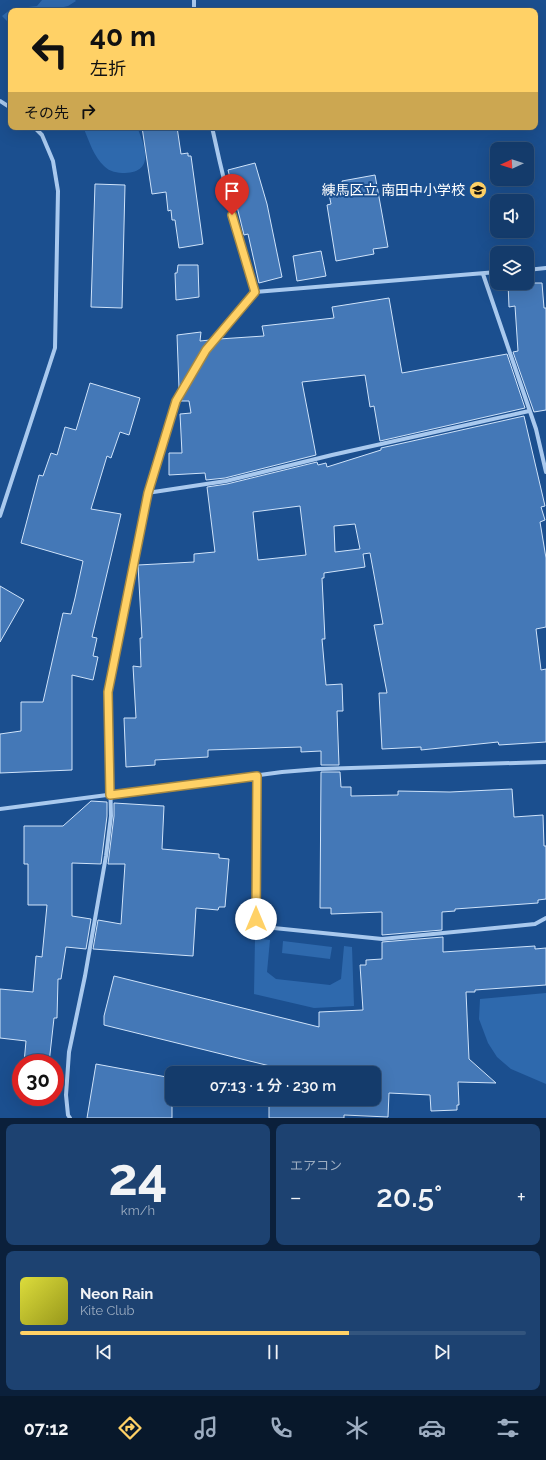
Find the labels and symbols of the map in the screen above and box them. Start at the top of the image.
north arrow [490,142,534,186]
pin [215,174,249,215]
school or university icon: 練馬区立 南田中小学校 [468,180,488,200]
place label: 練馬区立 南田中小学校 [321,182,465,198]
position arrow [235,898,277,940]
speed limit sign: 30 [12,1054,64,1106]

